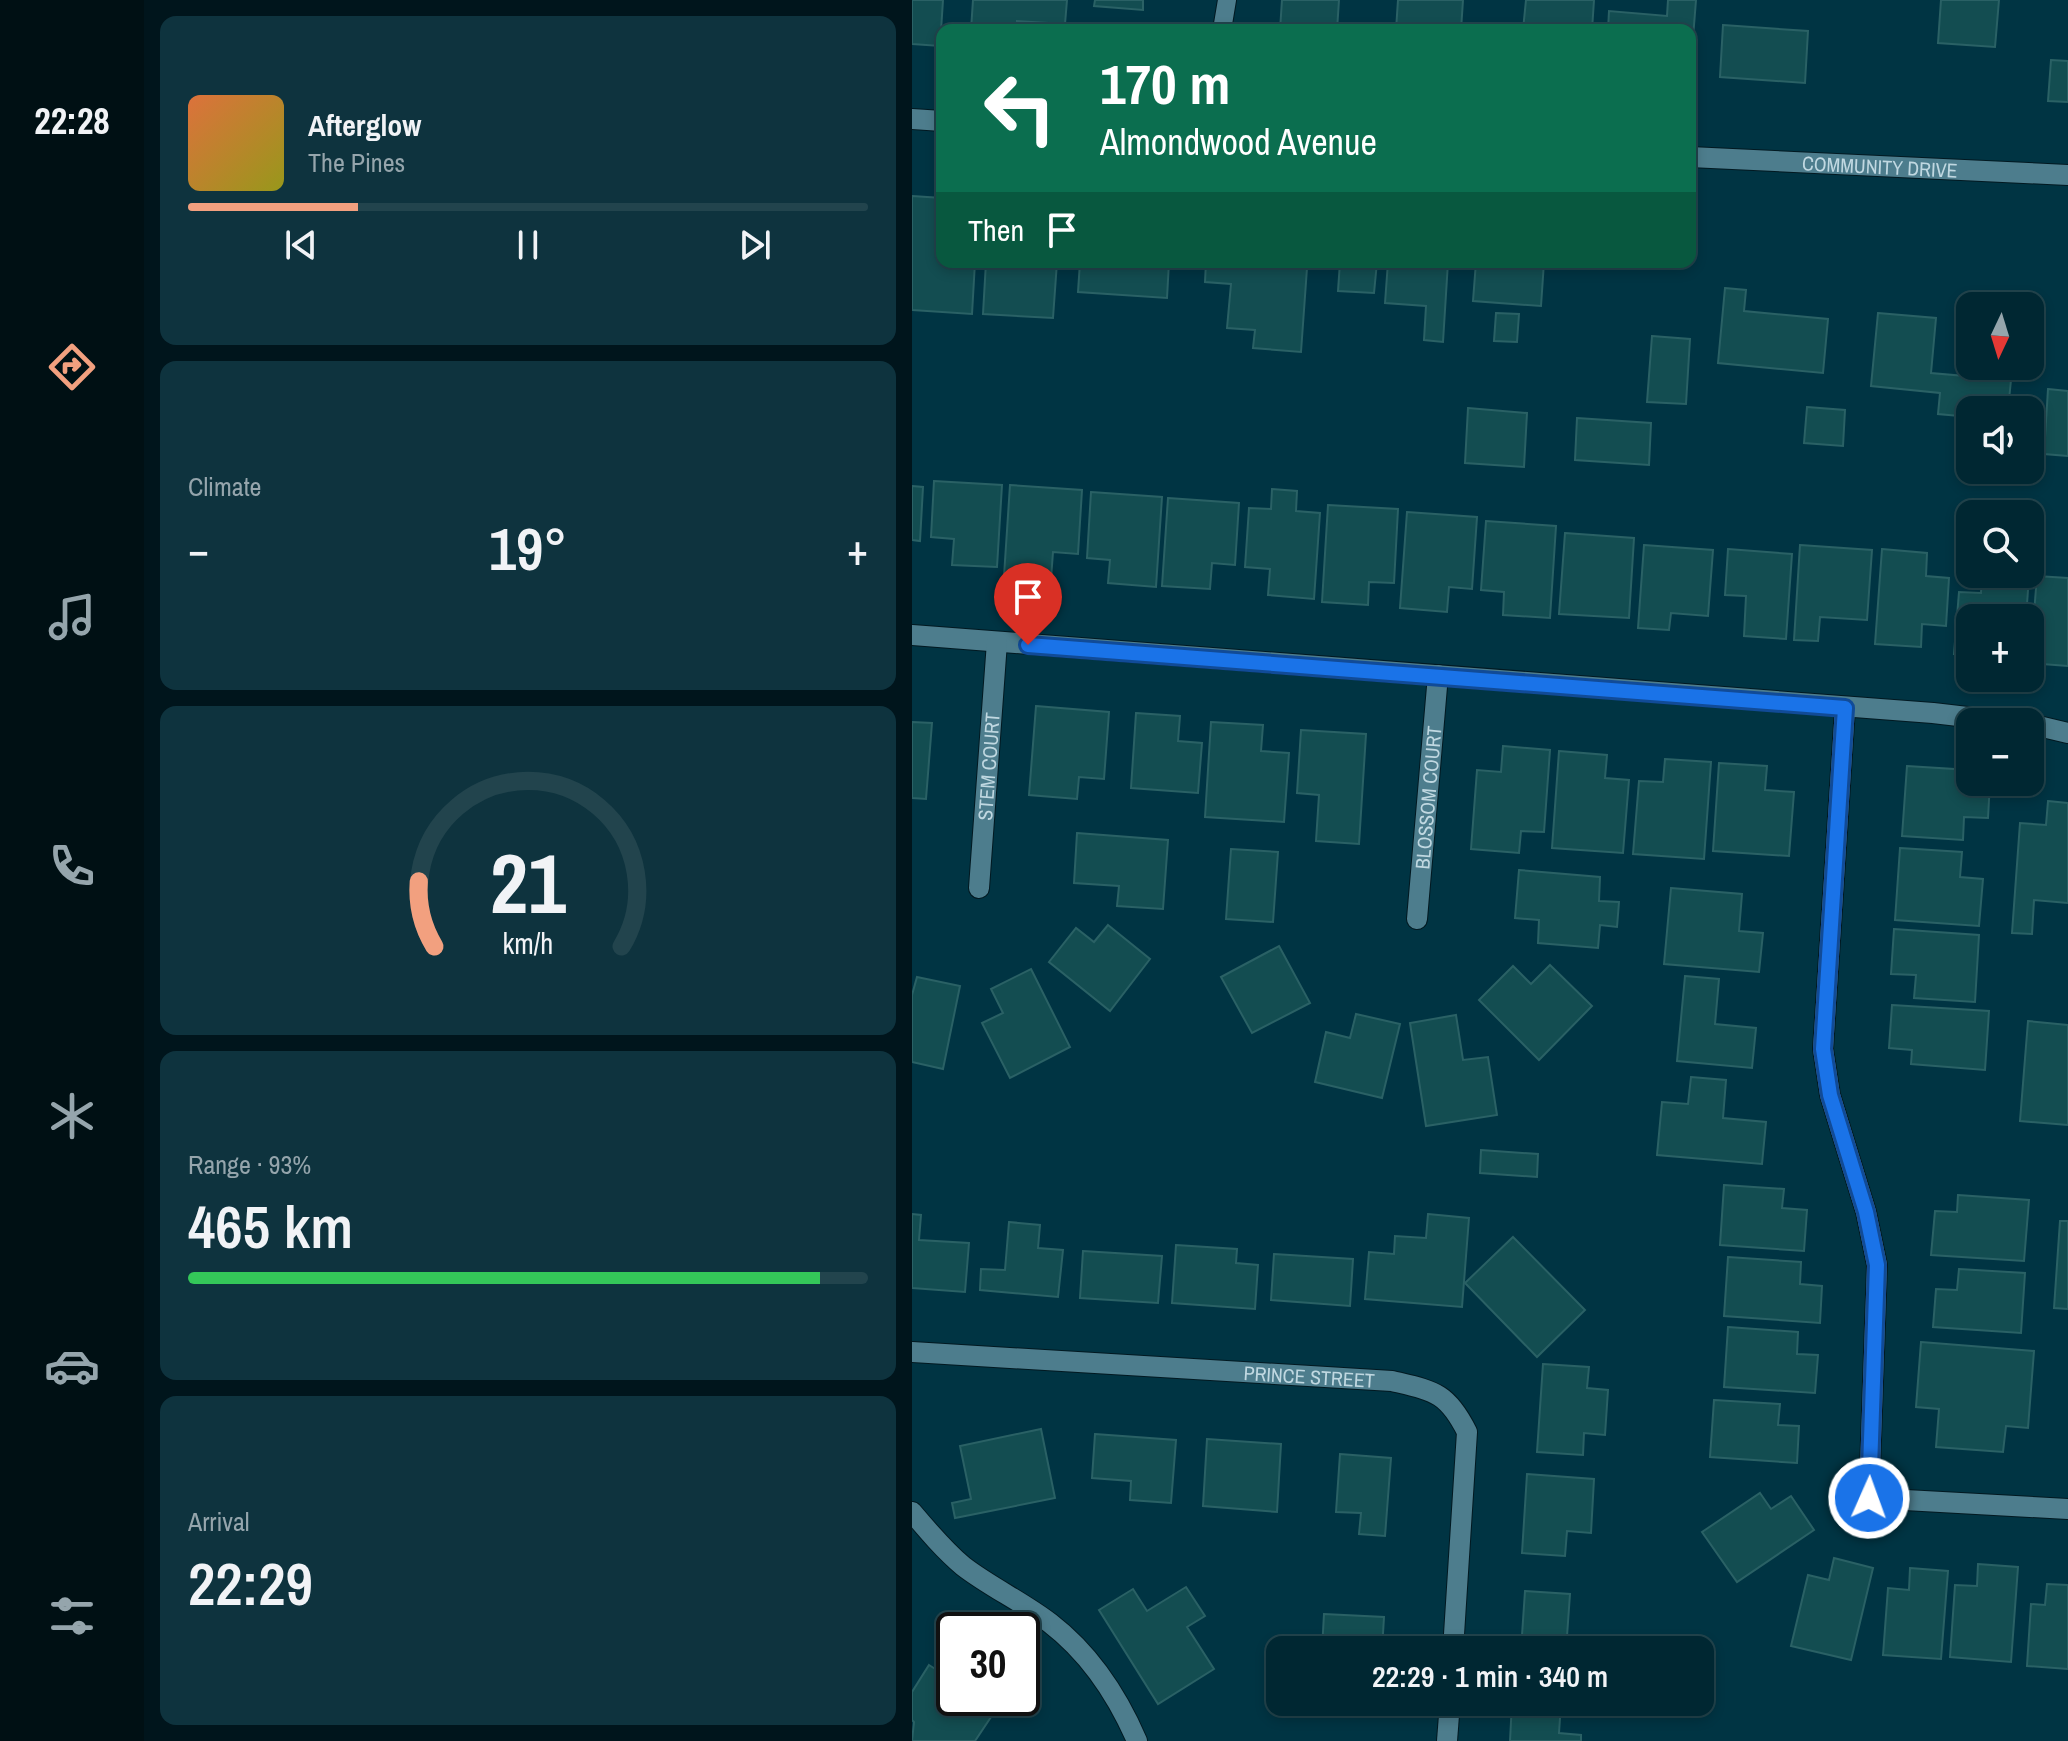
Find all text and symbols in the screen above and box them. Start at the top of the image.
text: 170 m [1100,46,1230,121]
icon: left [968,56,1072,160]
text: 22:28 [34,97,110,145]
text: Afterglow [308,105,421,145]
text: Almondwood Avenue [1100,118,1377,166]
text: The Pines [308,145,405,180]
street label: COMMUNITY DRIVE [1801,149,1958,183]
icon: arrive [1040,208,1084,252]
text: Then [968,210,1024,250]
icon: previous [279,223,323,267]
icon: pause [506,223,550,267]
icon: next [733,223,777,267]
north arrow [1956,292,2044,380]
map controls [1956,292,2044,796]
icon: directions [44,339,100,395]
button: sound [1956,396,2044,484]
text: Climate [188,469,261,504]
button: search [1956,500,2044,588]
text: 19° [489,508,567,589]
text: − [188,519,209,579]
text: + [847,519,868,579]
pin [994,563,1062,645]
icon: arrive [1006,575,1050,619]
icon: music [44,589,100,645]
button: + [1956,604,2044,692]
button: − [1956,708,2044,796]
street label: STEM COURT [970,711,1005,821]
street label: BLOSSOM COURT [1408,725,1447,870]
text: 21 [490,826,566,938]
icon: phone [44,838,100,894]
text: km/h [503,924,553,963]
icon: climate [44,1088,100,1144]
text: Range · 93% [188,1147,311,1182]
text: 465 km [188,1186,353,1267]
icon: car [44,1338,100,1394]
street label: PRINCE STREET [1243,1359,1376,1393]
position arrow [1827,1456,1911,1540]
text: Arrival [188,1504,250,1539]
text: 22:29 [188,1543,313,1624]
icon: filters [44,1588,100,1644]
speed limit sign: 30 [936,1612,1040,1716]
text: 22:29 · 1 min · 340 m [1372,1656,1608,1696]

